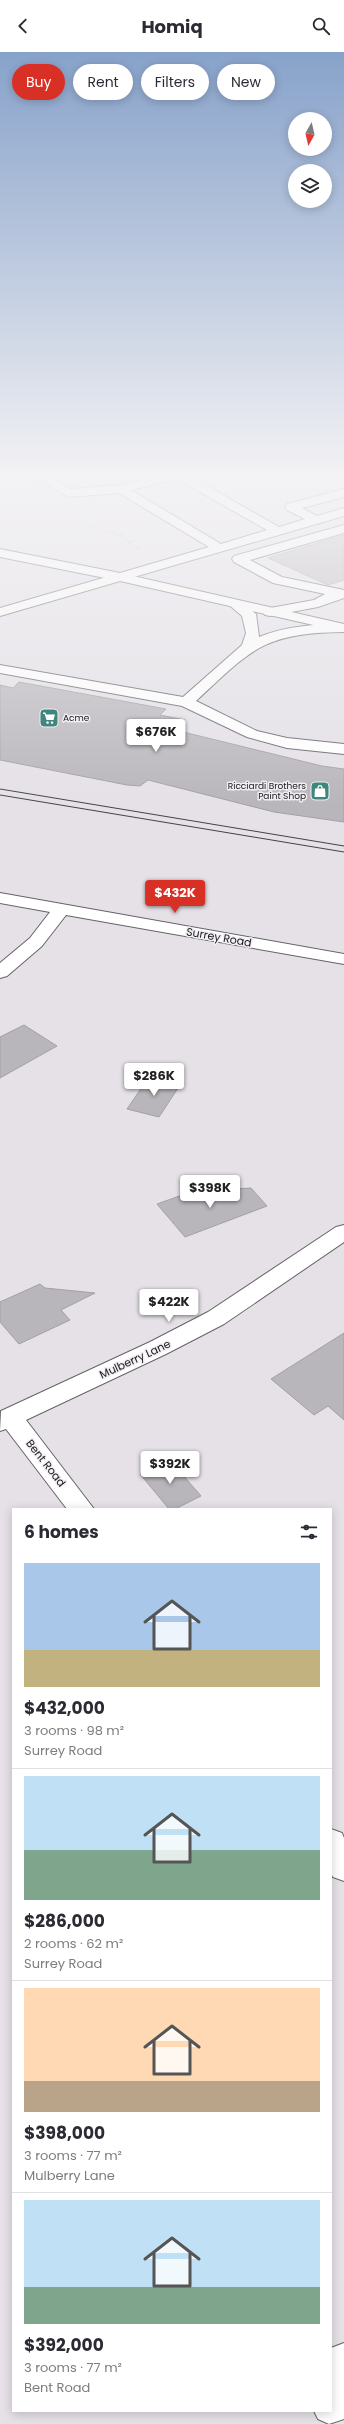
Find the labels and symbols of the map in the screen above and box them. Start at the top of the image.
north arrow [288,112,332,156]
supermarket icon: Acme [38,707,60,729]
place label: Acme [63,712,90,724]
pin: $676K [128,719,184,753]
place label: Ricciardi Brothers Paint Shop [228,780,306,802]
shop icon: Ricciardi Brothers Paint Shop [309,780,331,802]
pin: $432K [147,880,203,914]
street label: Surrey Road [185,923,253,951]
pin: $286K [126,1063,182,1097]
pin: $398K [182,1175,238,1209]
pin: $422K [141,1289,197,1323]
street label: Mulberry Lane [97,1335,173,1382]
street label: Bent Road [22,1436,70,1490]
pin: $392K [142,1451,198,1485]

